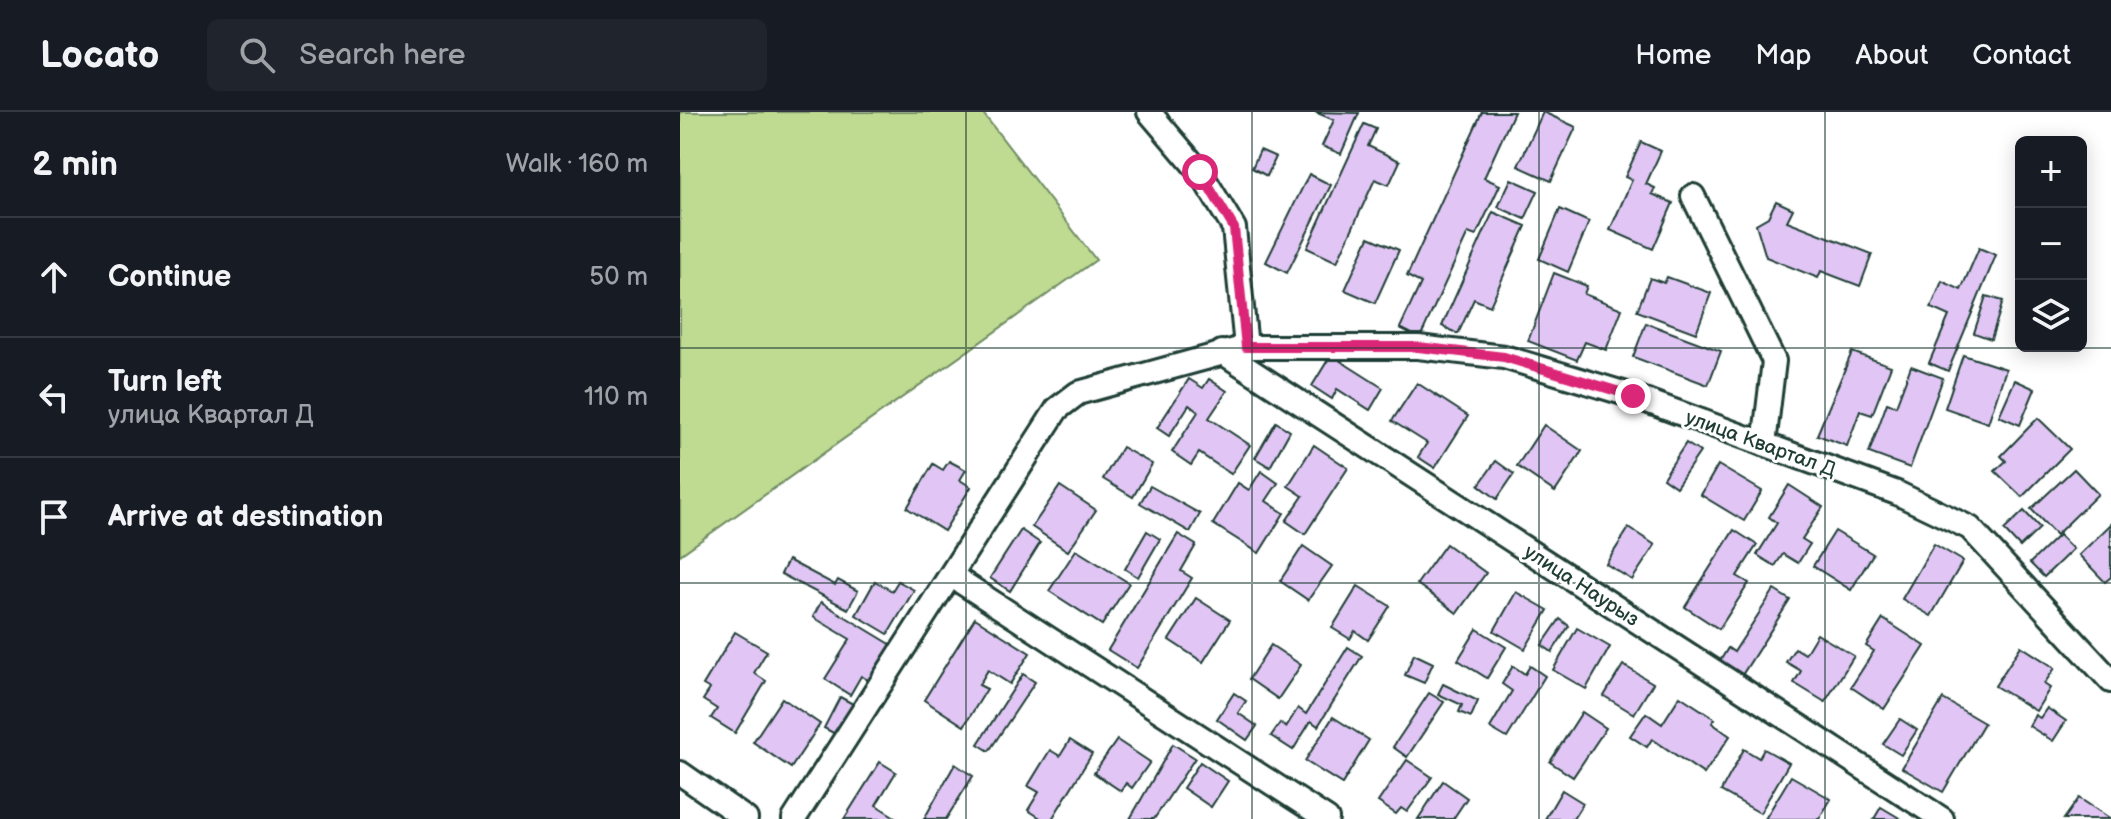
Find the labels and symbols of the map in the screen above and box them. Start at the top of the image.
route start [1182,154,1218,190]
route end [1615,378,1651,414]
street label: улица Квартал Д [1682,406,1839,482]
street label: улица Наурыз [1520,540,1643,632]

